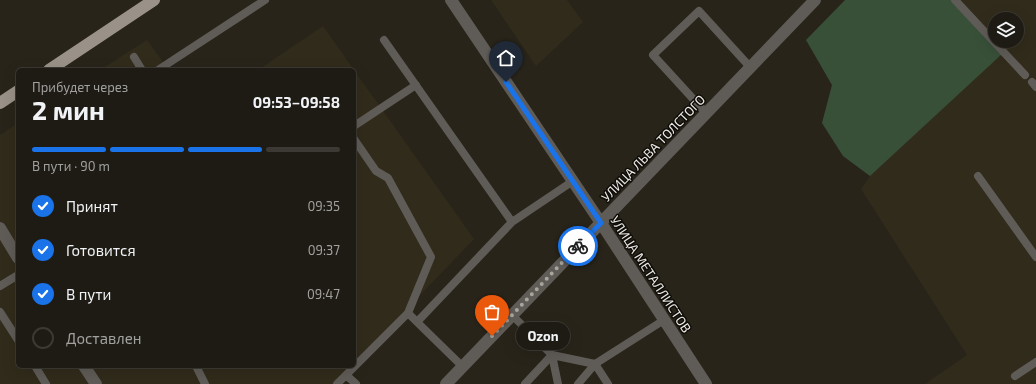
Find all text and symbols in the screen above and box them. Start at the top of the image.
map controls [988,12,1024,48]
button: layers [988,12,1024,48]
pin [489,41,523,82]
icon: home [495,47,517,69]
text: Прибудет через [32,79,128,95]
street label: УЛИЦА ЛЬВА ТОЛСТОГО [598,91,708,205]
text: 09:53–09:58 [253,93,340,111]
text: 2 мин [32,94,105,125]
text: В пути · 90 m [32,158,110,174]
icon: check [32,195,54,217]
text: Принят [66,197,118,215]
text: 09:35 [307,198,340,214]
street label: УЛИЦА МЕТАЛЛИСТОВ [607,213,695,335]
courier [558,226,598,266]
icon: bike [567,235,589,257]
icon: check [32,239,54,261]
text: Готовится [66,241,136,259]
text: 09:37 [308,242,340,258]
icon: check [32,283,54,305]
text: В пути [66,285,111,303]
text: 09:47 [307,286,340,302]
pin [475,295,509,336]
icon: bag [481,301,503,323]
callout: Ozon [516,322,570,350]
text: Ozon [527,328,559,344]
text: Доставлен [66,329,142,347]

